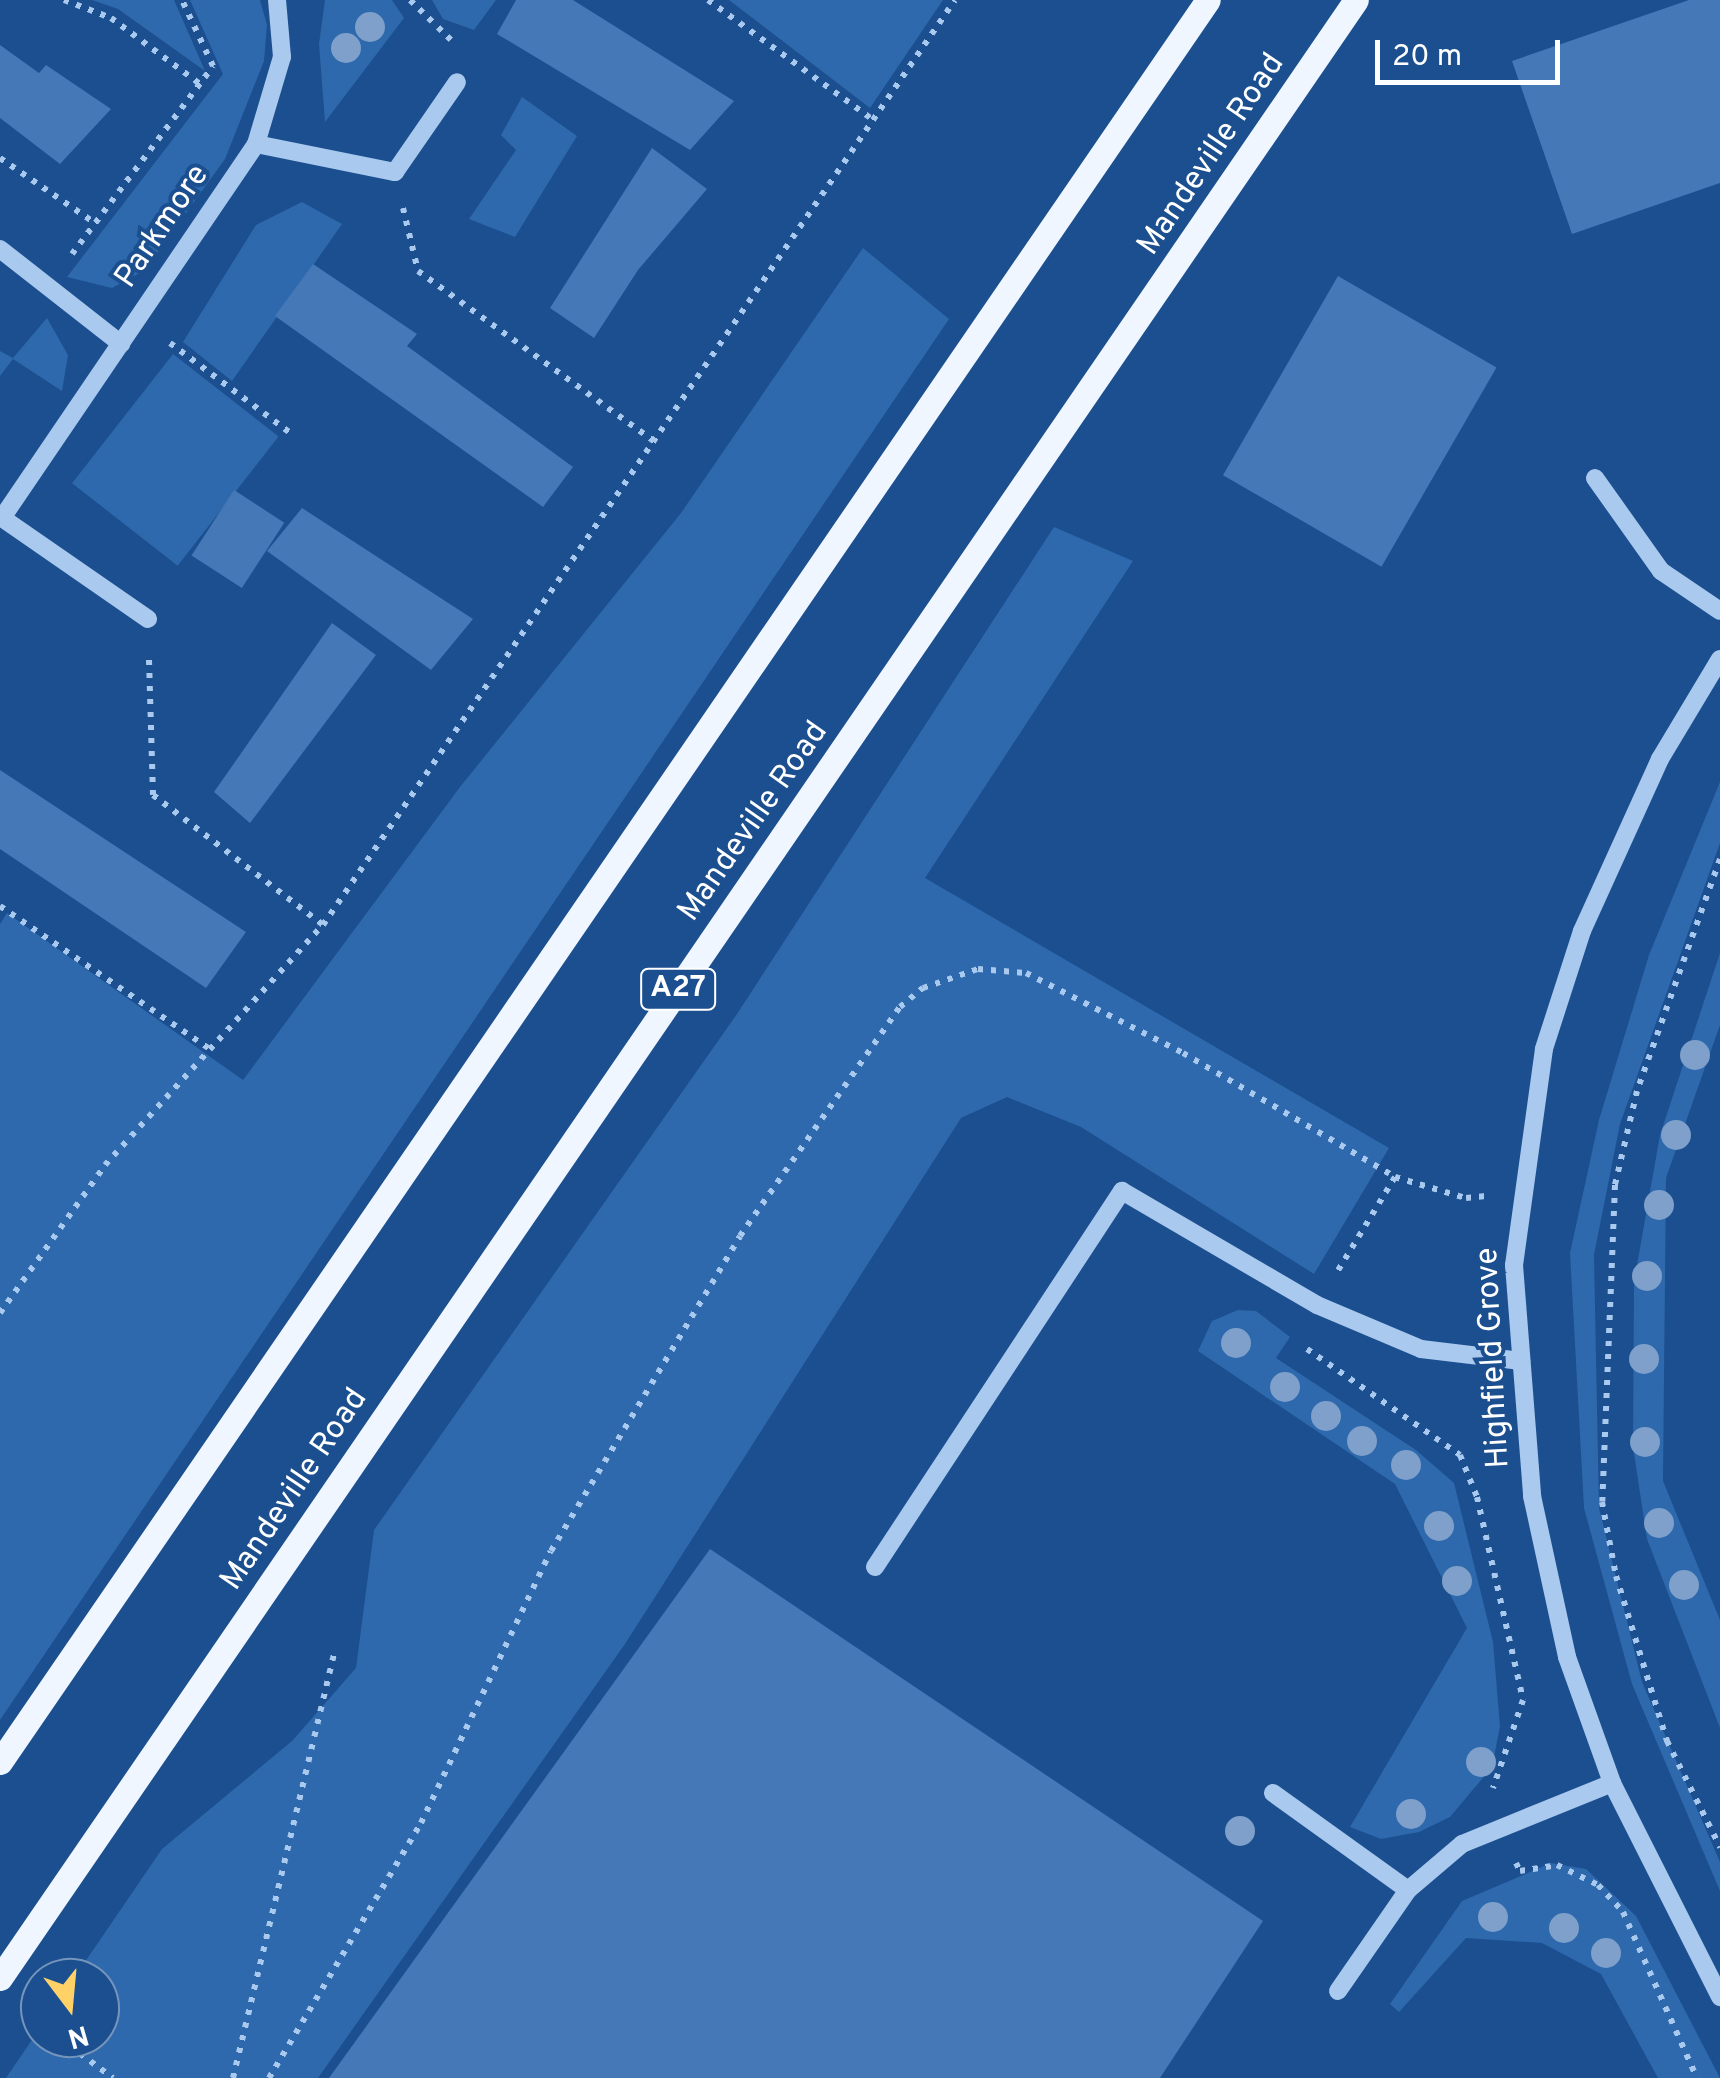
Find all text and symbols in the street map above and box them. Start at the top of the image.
scale bar [1380,20,1565,82]
text: 20 m [1392,39,1462,76]
street label: Mandeville Road [1130,47,1294,263]
street label: Parkmore [108,158,218,296]
street label: Mandeville Road [671,715,837,929]
road number: A27 [638,964,718,1014]
street label: Highfield Grove [1469,1247,1519,1469]
street label: Mandeville Road [213,1382,377,1598]
north arrow [20,1958,120,2058]
text: N [63,2015,92,2055]

